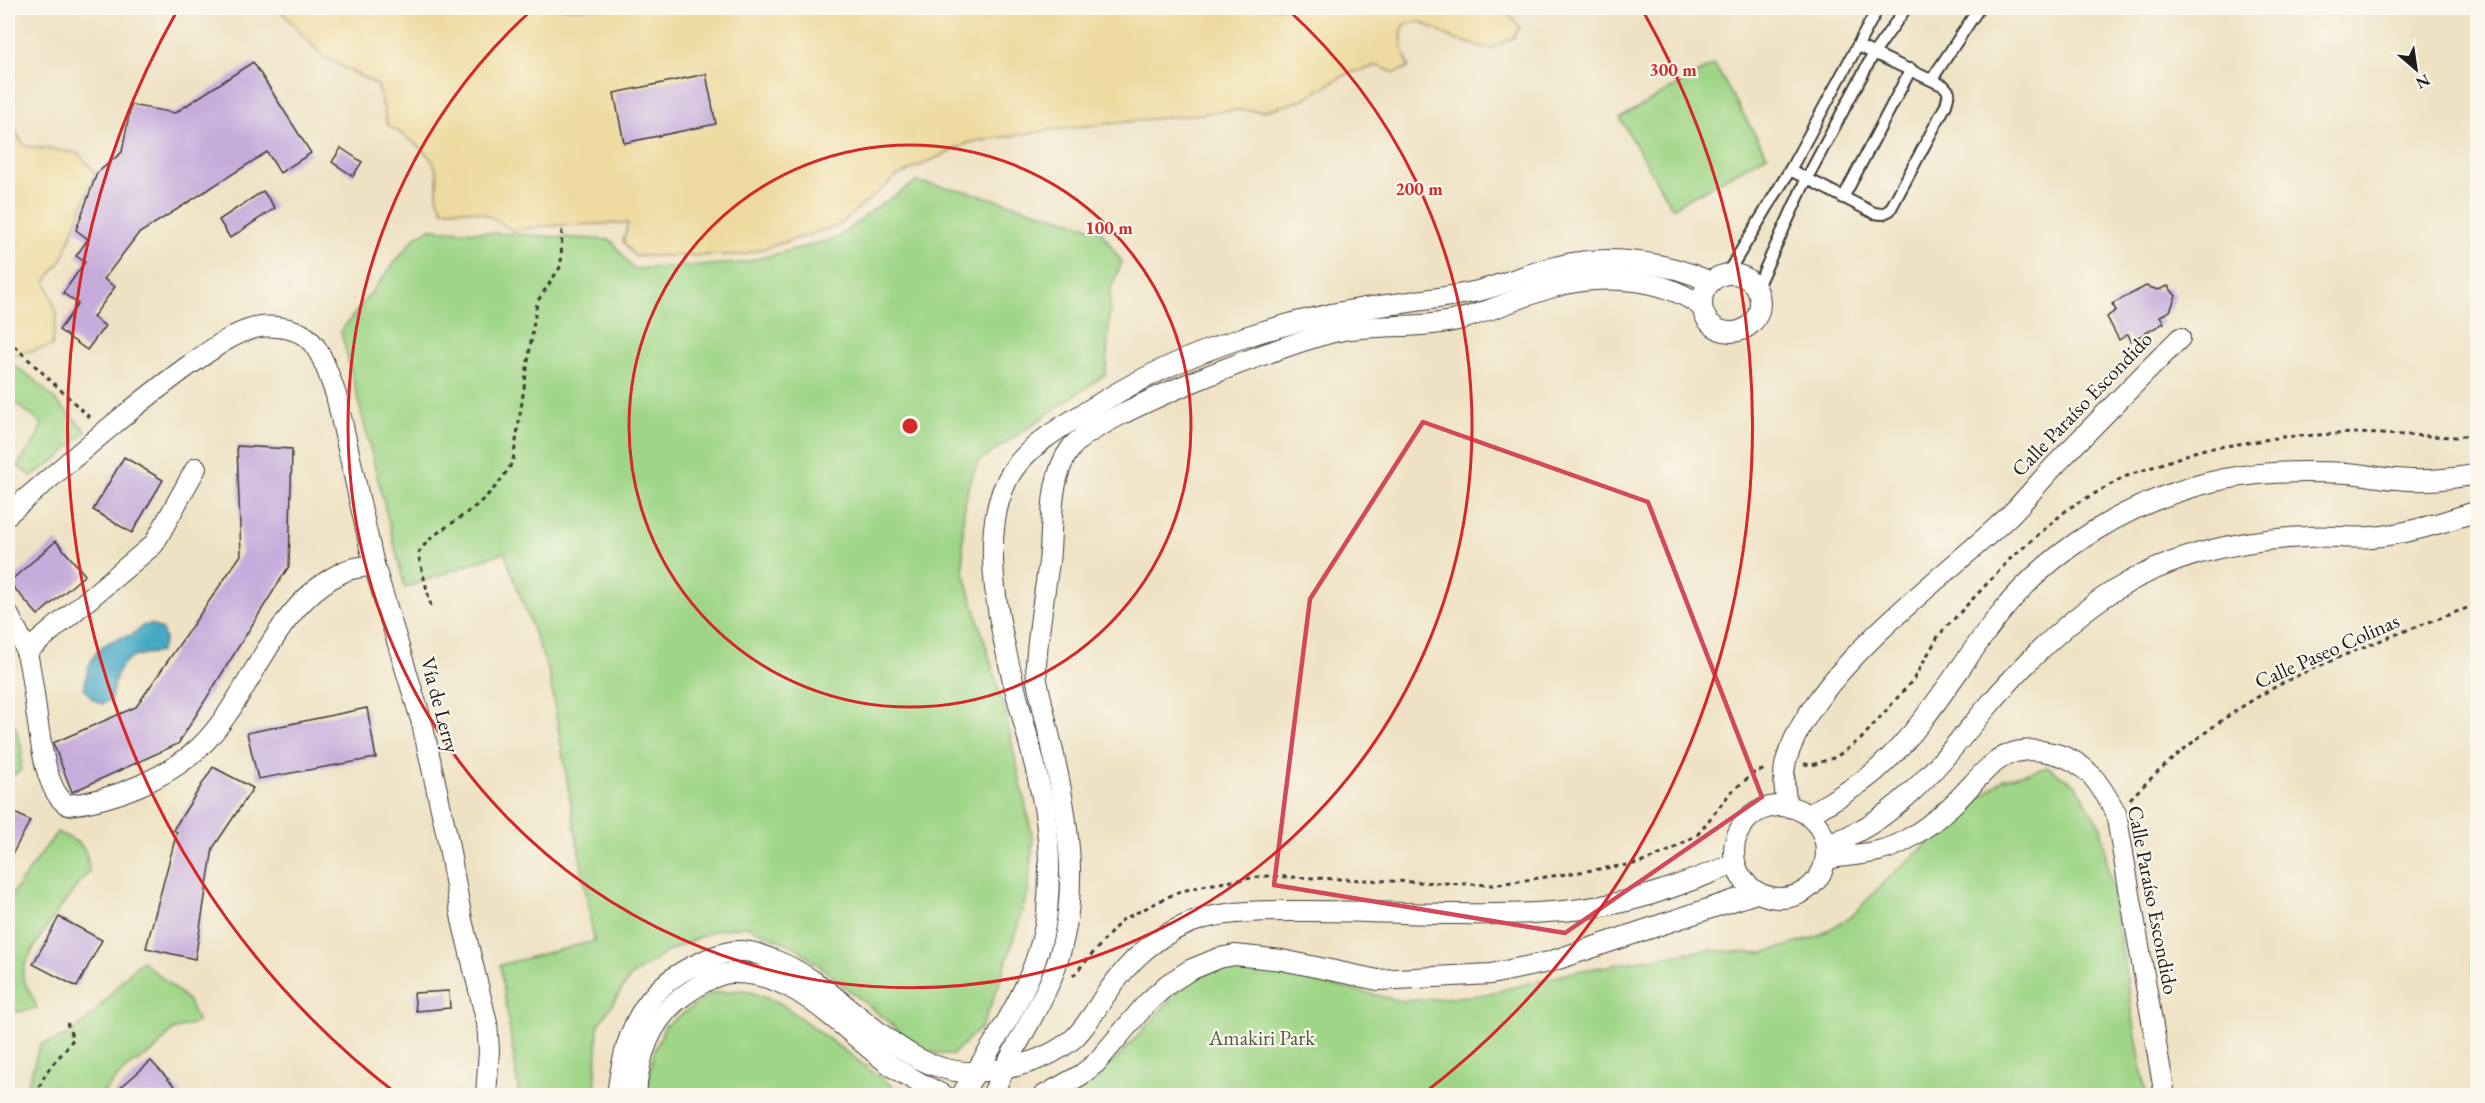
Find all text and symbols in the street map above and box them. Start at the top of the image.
north arrow [2386,39,2446,99]
text: 300 m [1649,58,1697,81]
text: N [2412,69,2434,94]
text: 200 m [1395,177,1443,200]
text: 100 m [1085,216,1133,239]
street label: Calle Paraíso Escondido [2005,325,2158,482]
centre of rings [900,416,920,436]
street label: Calle Paseo Colinas [2250,607,2403,694]
street label: Vía de Lerry [415,654,466,757]
street label: Calle Paraíso Escondido [2122,803,2185,997]
park label: Amakiri Park [1208,1024,1316,1051]

